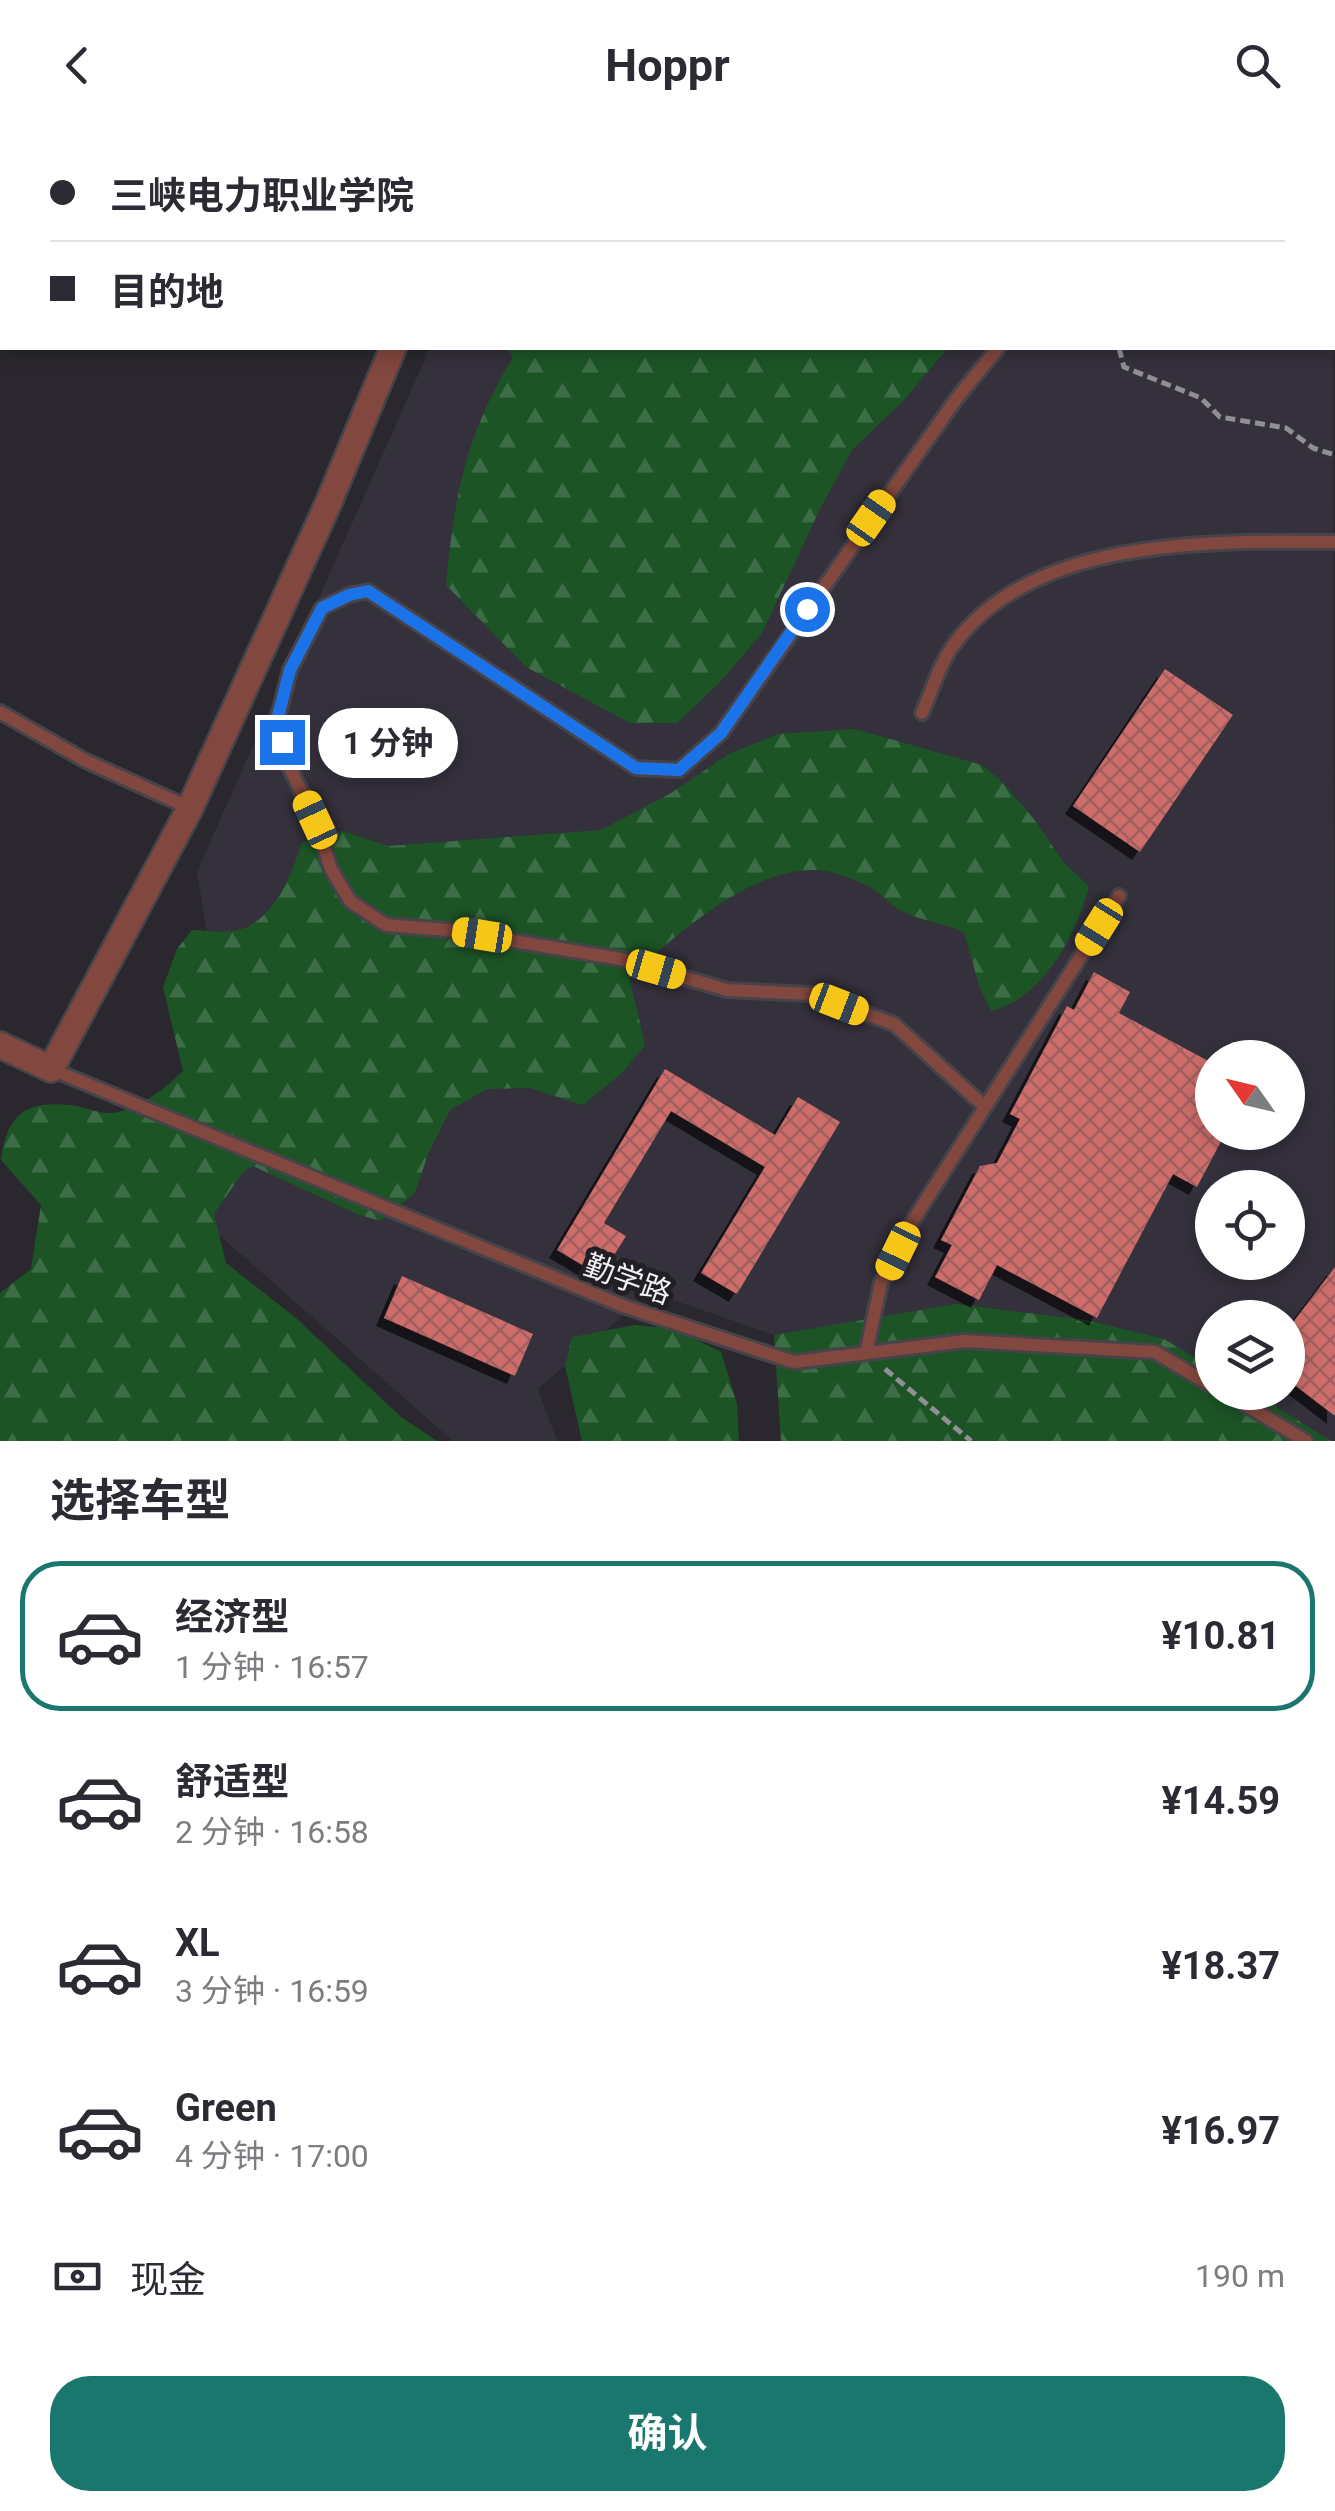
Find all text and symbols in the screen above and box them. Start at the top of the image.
icon: back [50,38,105,93]
icon: search [1230,38,1285,93]
text: Hoppr [605,39,730,92]
text: 三峡电力职业学院 [110,174,414,218]
text: 目的地 [110,270,224,314]
car [842,485,900,551]
route start [785,587,830,632]
callout: 1 分钟 [317,707,457,777]
route end [260,720,305,765]
text: 1 分钟 [343,724,433,762]
car [289,786,341,854]
car [1070,894,1128,960]
car [450,915,514,955]
car [623,946,689,992]
car [806,979,872,1029]
north arrow [1195,1040,1305,1150]
map controls [1195,1040,1305,1410]
button: locate [1195,1170,1305,1280]
car [871,1217,925,1285]
street label: 勤学路 [580,1247,676,1311]
button: layers [1195,1300,1305,1410]
text: 选择车型 [50,1474,230,1527]
icon: car [55,1591,145,1681]
text: 经济型 [175,1595,289,1639]
text: ¥10.81 [1161,1614,1280,1658]
text: 1 分钟 · 16:57 [175,1648,369,1686]
icon: car [55,1756,145,1846]
text: 舒适型 [175,1760,289,1804]
text: ¥14.59 [1161,1779,1280,1823]
text: 2 分钟 · 16:58 [175,1813,369,1851]
icon: car [55,1921,145,2011]
text: XL [175,1921,220,1965]
text: ¥18.37 [1161,1944,1280,1988]
text: 3 分钟 · 16:59 [175,1972,369,2010]
icon: car [55,2086,145,2176]
text: Green [175,2086,277,2130]
text: ¥16.97 [1161,2109,1280,2153]
text: 4 分钟 · 17:00 [175,2137,369,2175]
icon: cash [50,2249,105,2304]
text: 190 m [1195,2257,1285,2295]
text: 现金 [130,2258,206,2302]
button: 确认 [50,2376,1285,2491]

